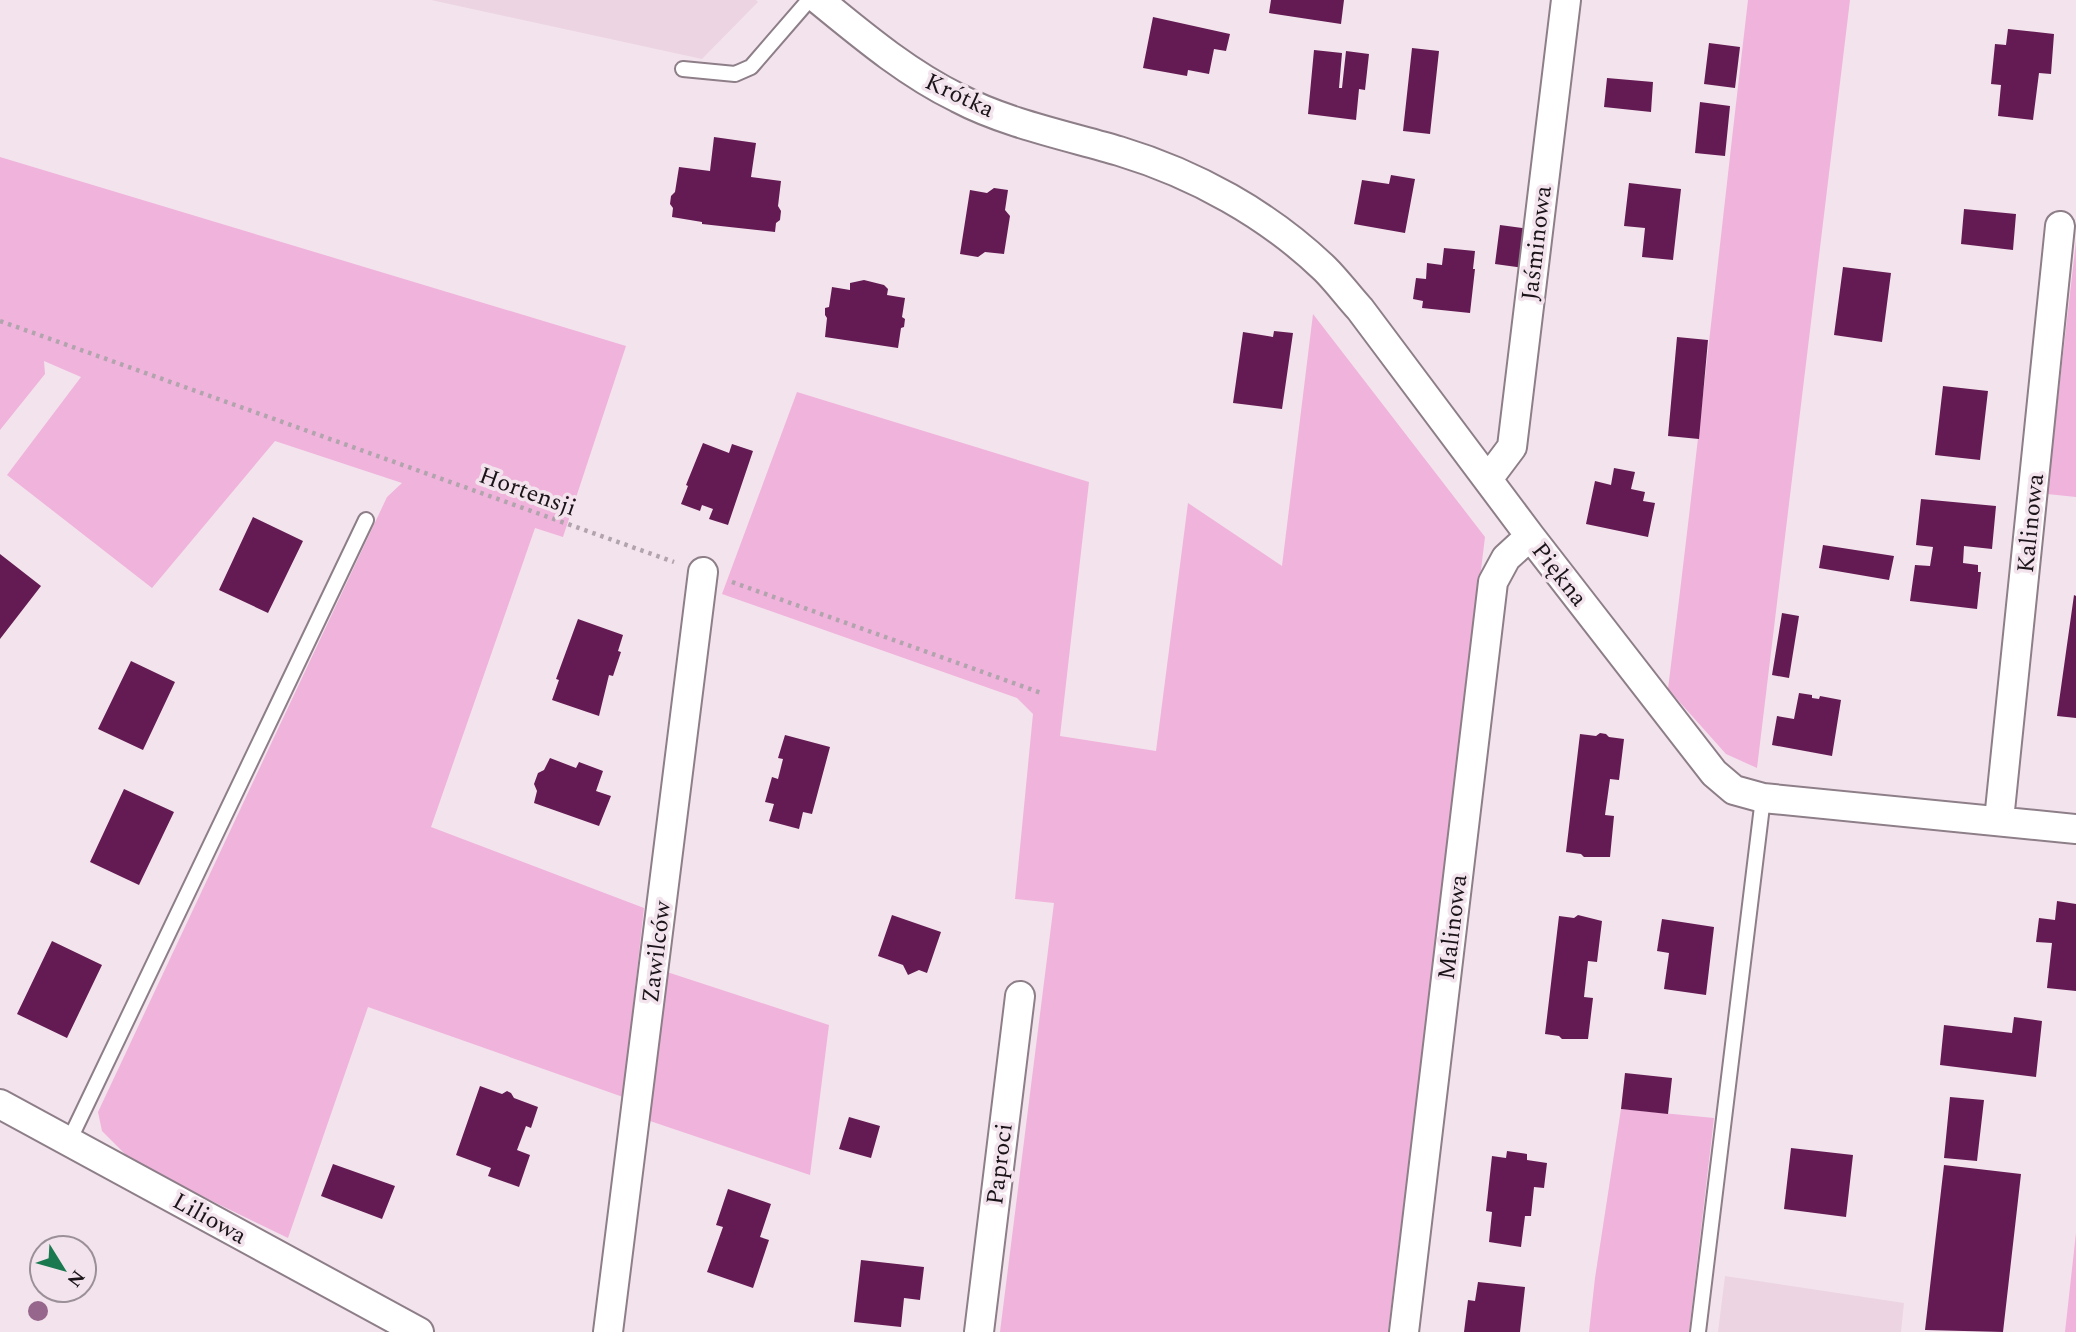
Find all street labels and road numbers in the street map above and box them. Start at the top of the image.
street label: Krótka [919,64,1001,128]
street label: Jaśminowa [1512,183,1562,303]
street label: Hortensji [474,458,581,526]
street label: Kalinowa [2008,471,2054,575]
street label: Piękna [1522,535,1596,615]
street label: Malinowa [1429,872,1477,982]
street label: Zawilców [633,898,681,1005]
street label: Paproci [977,1121,1023,1207]
street label: Liliowa [166,1184,253,1254]

